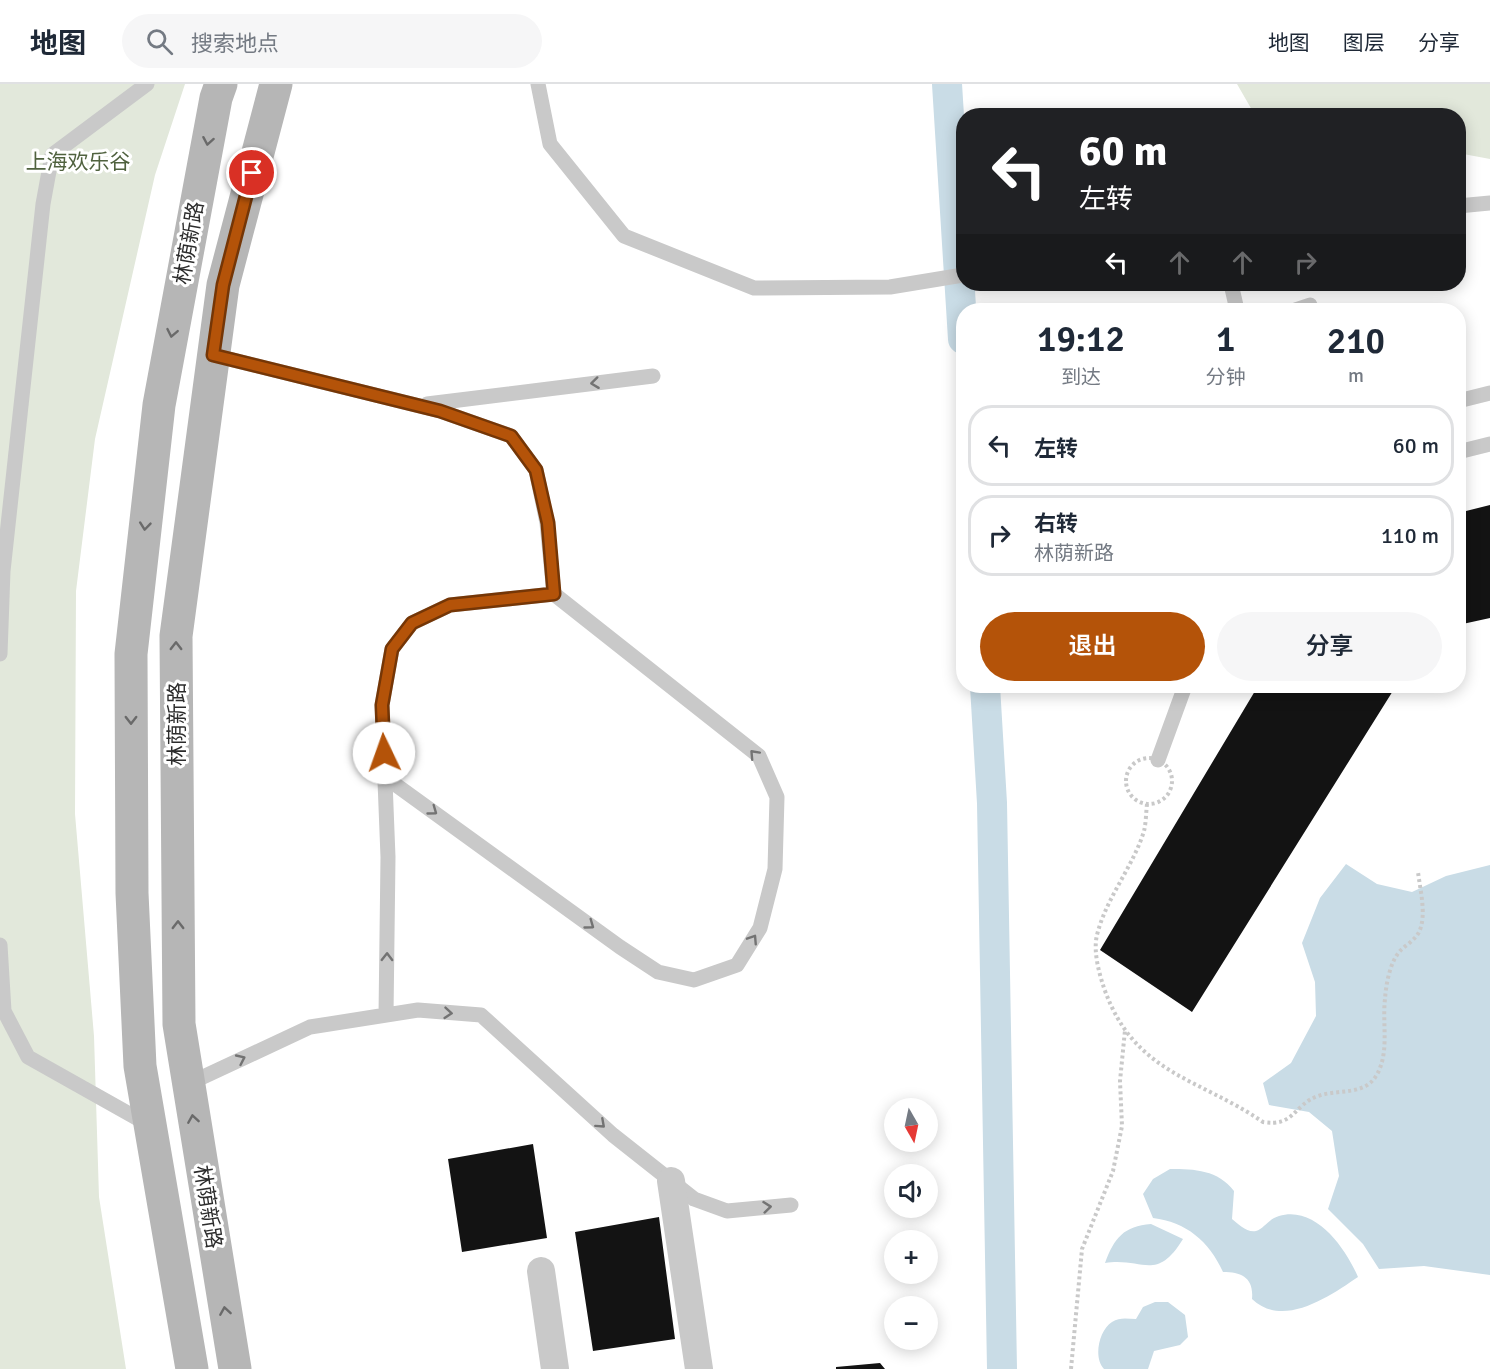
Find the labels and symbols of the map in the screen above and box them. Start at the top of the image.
one-way arrow [202,136,214,146]
pin [226,147,277,198]
park label: 上海欢乐谷 [26,149,131,175]
street label: 林荫新路 [169,199,209,287]
one-way arrow [166,327,179,337]
one-way arrow [591,376,600,389]
one-way arrow [139,521,152,530]
one-way arrow [170,642,182,651]
street label: 林荫新路 [164,682,190,766]
one-way arrow [125,715,137,724]
position arrow [352,721,416,785]
one-way arrow [750,751,761,761]
one-way arrow [426,804,437,815]
one-way arrow [584,918,595,929]
one-way arrow [172,921,184,930]
one-way arrow [746,935,758,945]
one-way arrow [381,952,393,961]
one-way arrow [444,1006,453,1019]
one-way arrow [234,1055,245,1067]
north arrow [884,1098,938,1152]
one-way arrow [188,1114,200,1124]
one-way arrow [594,1117,605,1128]
street label: 林荫新路 [189,1163,227,1251]
one-way arrow [763,1201,772,1214]
one-way arrow [220,1307,232,1316]

